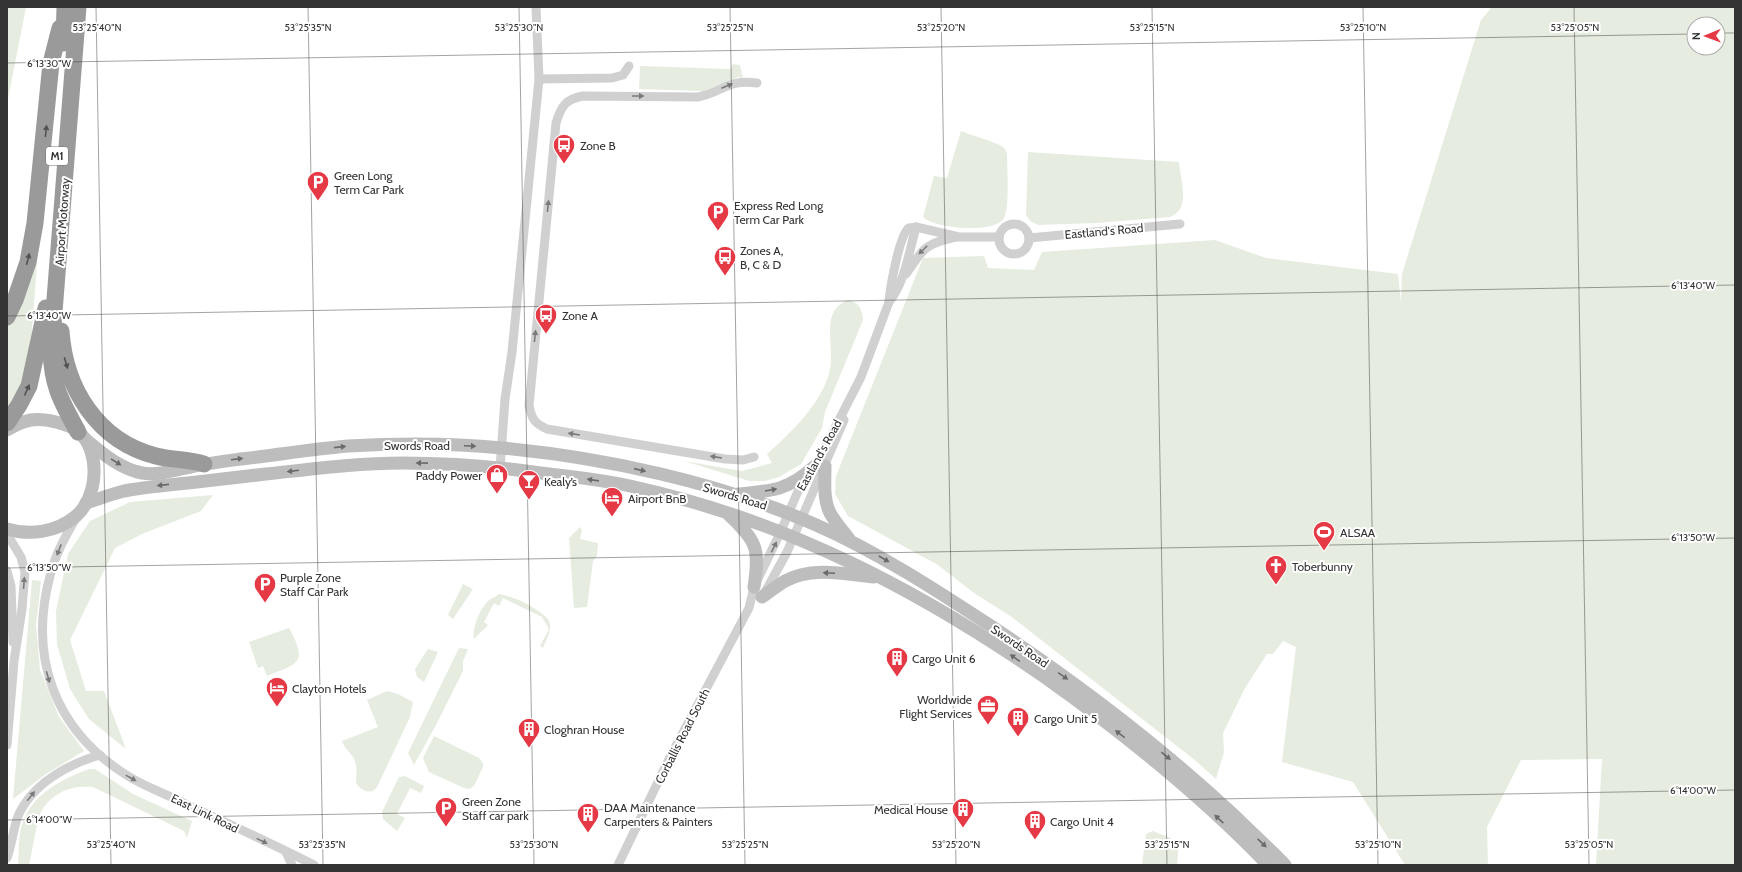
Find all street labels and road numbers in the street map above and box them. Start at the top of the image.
road number: M1 [46,147,68,165]
street label: Airport Motorway [51,177,73,267]
street label: Eastland's Road [1064,220,1144,242]
street label: Eastland's Road [793,417,845,493]
street label: Swords Road [384,438,450,453]
street label: Swords Road [701,479,769,513]
street label: Swords Road [988,621,1052,671]
street label: Corballis Road South [651,686,713,786]
street label: East Link Road [169,790,241,836]

